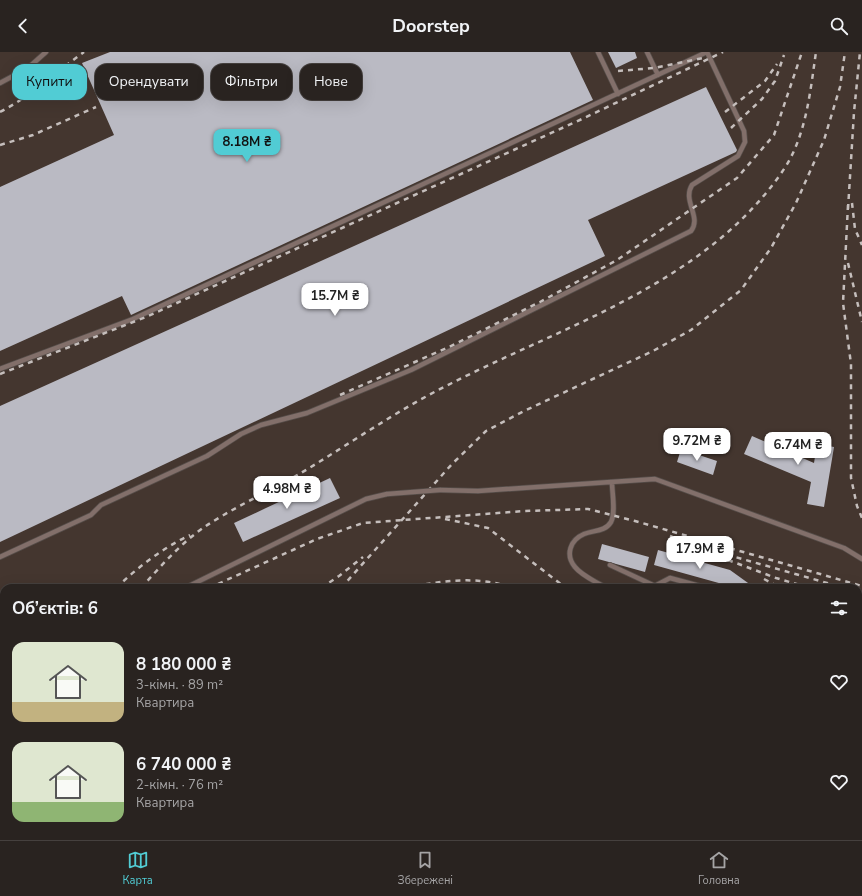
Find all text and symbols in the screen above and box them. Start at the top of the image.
text: Doorstep [392,14,470,38]
icon: back [12,15,34,37]
icon: search [828,15,850,37]
chip: Купити [12,64,87,100]
chip: Орендувати [95,64,203,100]
chip: Фільтри [211,64,292,100]
chip: Нове [300,64,362,100]
pin: 8.18M ₴ [210,129,284,163]
text: 8.18M ₴ [222,133,272,151]
pin: 15.7M ₴ [298,283,372,317]
text: 15.7M ₴ [310,287,360,305]
pin: 9.72M ₴ [660,428,734,462]
text: 9.72M ₴ [672,432,722,450]
pin: 6.74M ₴ [761,432,835,466]
text: 6.74M ₴ [773,436,823,454]
pin: 4.98M ₴ [250,476,324,510]
text: 4.98M ₴ [262,480,312,498]
pin: 17.9M ₴ [663,536,737,570]
text: 17.9M ₴ [675,540,725,558]
text: Об’єктів: 6 [12,597,98,620]
icon: filters [828,597,850,619]
text: 8 180 000 ₴ [136,653,231,676]
icon: home [44,658,92,706]
icon: heart [828,671,850,693]
text: 3-кімн. · 89 m² [136,676,223,694]
text: Квартира [136,694,194,712]
text: 6 740 000 ₴ [136,753,231,776]
icon: home [44,758,92,806]
icon: heart [828,771,850,793]
text: 2-кімн. · 76 m² [136,776,223,794]
text: Квартира [136,794,194,812]
tab: Карта [122,849,153,888]
tab: Збережені [398,849,453,888]
tab: Головна [698,849,740,888]

